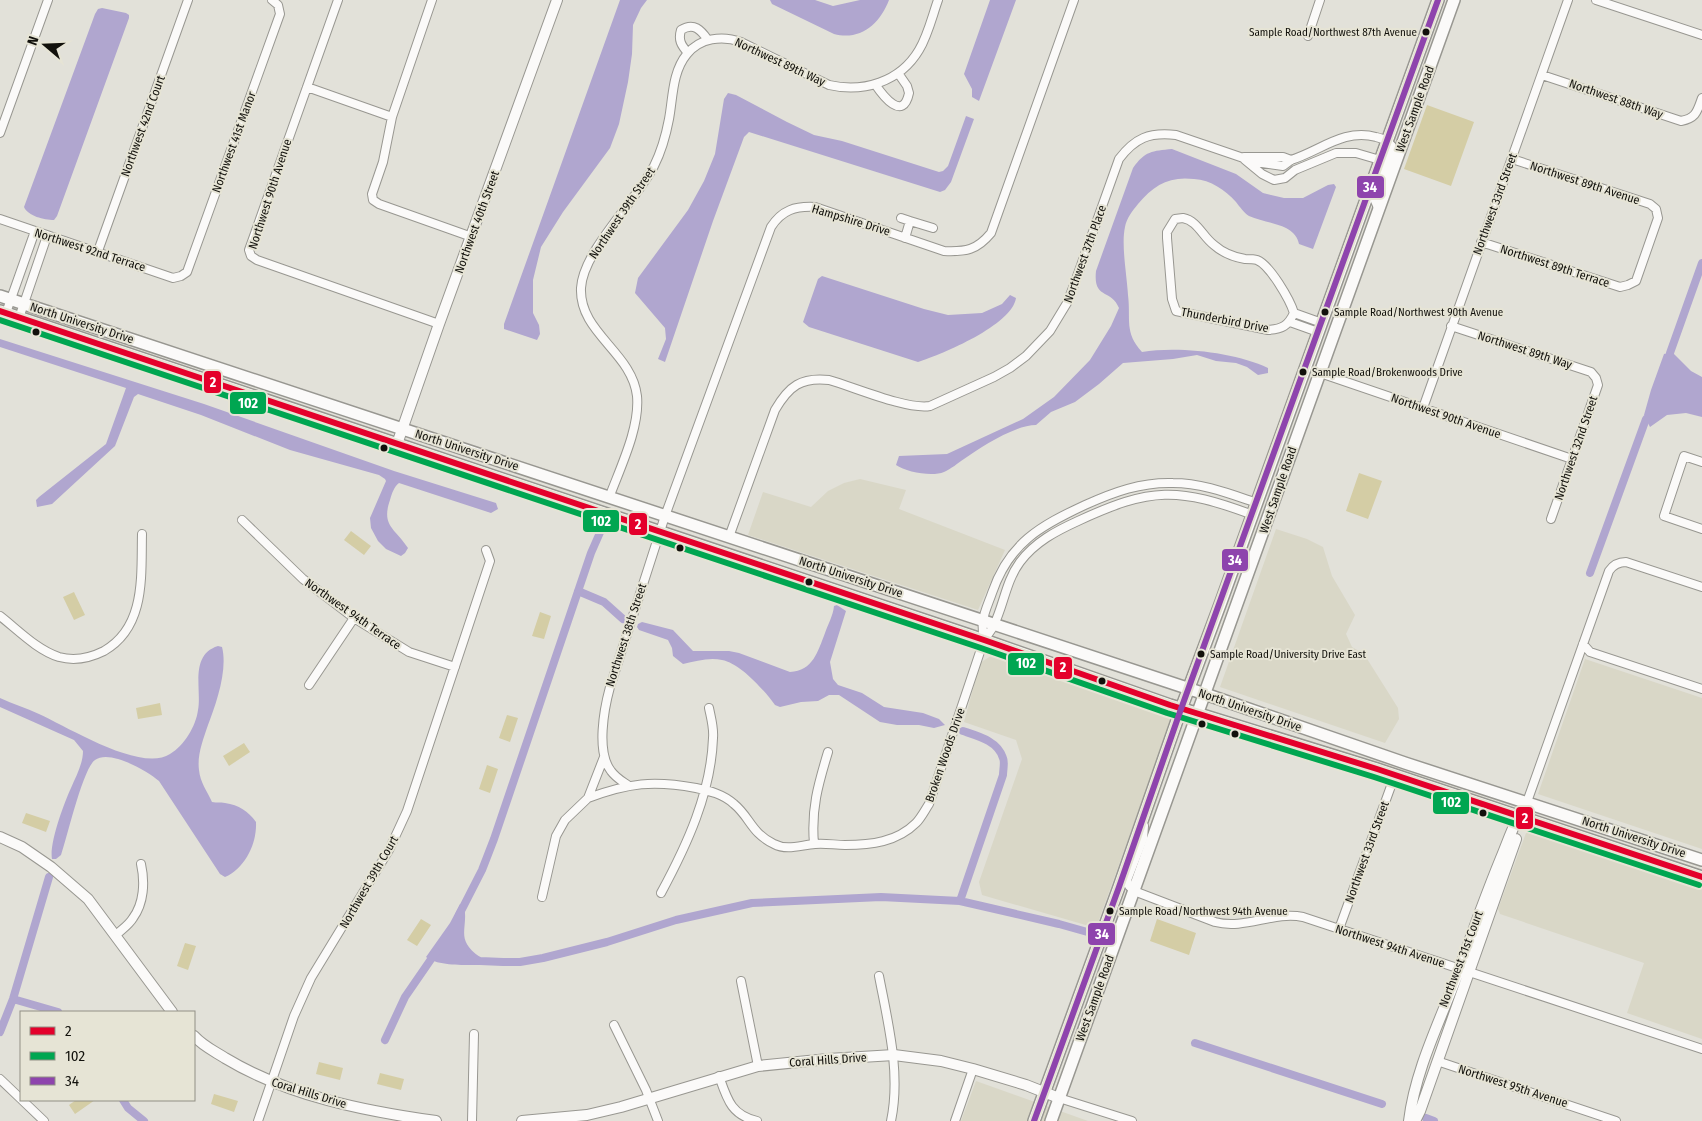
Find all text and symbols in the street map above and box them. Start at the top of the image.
north arrow [20,20,70,70]
place label: Sample Road/Northwest 87th Avenue [1249,26,1417,39]
marker: Sample Road/Northwest 87th Avenue [1421,27,1431,37]
text: N [24,34,43,48]
street label: Northwest 89th Way [733,35,828,89]
street label: West Sample Road [1393,64,1437,154]
street label: Northwest 42nd Court [118,73,168,179]
street label: Northwest 88th Way [1567,76,1665,122]
street label: Northwest 41st Manor [209,89,259,194]
street label: Northwest 90th Avenue [246,137,294,251]
street label: Northwest 33rd Street [1470,151,1520,257]
street label: Northwest 89th Avenue [1528,159,1642,207]
street label: Northwest 39th Street [586,165,658,261]
street label: Northwest 40th Street [452,169,502,275]
line badge: 34 [1356,175,1385,199]
text: 34 [1362,179,1377,196]
street label: Hampshire Drive [810,201,892,239]
street label: Northwest 37th Place [1061,203,1109,305]
street label: Northwest 92nd Terrace [33,225,147,275]
street label: Northwest 89th Terrace [1499,242,1611,290]
street label: North University Drive [28,300,136,346]
street label: Thunderbird Drive [1180,305,1270,335]
place label: Sample Road/Northwest 90th Avenue [1334,306,1503,319]
marker: Sample Road/Northwest 90th Avenue [1320,307,1330,317]
unlabelled marker [31,327,41,337]
street label: Northwest 89th Way [1476,328,1574,372]
place label: Sample Road/Brokenwoods Drive [1312,366,1463,379]
marker: Sample Road/Brokenwoods Drive [1298,367,1308,377]
line badge: 2 [203,370,222,394]
text: 2 [209,374,217,391]
line badge: 102 [229,391,267,415]
street label: Northwest 90th Avenue [1389,391,1503,441]
street label: Northwest 32nd Street [1552,394,1600,502]
text: 102 [238,395,258,412]
street label: North University Drive [413,427,521,473]
unlabelled marker [379,443,389,453]
street label: West Sample Road [1257,445,1299,535]
line badge: 102 [582,509,620,533]
line badge: 2 [628,512,648,536]
text: 102 [591,513,611,530]
text: 2 [634,516,642,533]
unlabelled marker [675,543,685,553]
line badge: 34 [1221,548,1249,572]
text: 34 [1227,552,1242,569]
street label: North University Drive [797,554,905,600]
street label: Northwest 94th Terrace [302,576,404,652]
unlabelled marker [804,577,814,587]
street label: Northwest 38th Street [603,582,649,688]
place label: Sample Road/University Drive East [1210,648,1366,661]
marker: Sample Road/University Drive East [1196,649,1206,659]
line badge: 102 [1007,652,1045,676]
text: 102 [1016,655,1036,672]
line badge: 2 [1053,656,1073,680]
text: 2 [1059,659,1067,676]
unlabelled marker [1097,676,1107,686]
street label: North University Drive [1197,686,1303,734]
street label: Broken Woods Drive [922,706,968,804]
unlabelled marker [1197,719,1207,729]
unlabelled marker [1230,729,1240,739]
line badge: 102 [1432,791,1470,815]
text: 102 [1441,794,1461,811]
street label: Northwest 33rd Street [1342,799,1392,905]
line badge: 2 [1515,806,1534,830]
unlabelled marker [1478,808,1488,818]
text: 2 [1521,810,1529,827]
street label: North University Drive [1580,814,1688,860]
street label: Northwest 39th Court [337,833,401,931]
place label: Sample Road/Northwest 94th Avenue [1119,905,1288,918]
marker: Sample Road/Northwest 94th Avenue [1105,906,1115,916]
street label: Northwest 31st Court [1436,909,1486,1009]
line badge: 34 [1087,922,1116,946]
street label: Northwest 94th Avenue [1333,922,1447,970]
text: 34 [1094,926,1109,943]
street label: West Sample Road [1073,953,1117,1043]
legend [20,1011,195,1101]
text: 2 [65,1022,72,1040]
text: 102 [65,1047,86,1065]
street label: Coral Hills Drive [789,1050,867,1070]
street label: Northwest 95th Avenue [1457,1062,1569,1110]
text: 34 [65,1072,79,1090]
street label: Coral Hills Drive [270,1075,348,1111]

